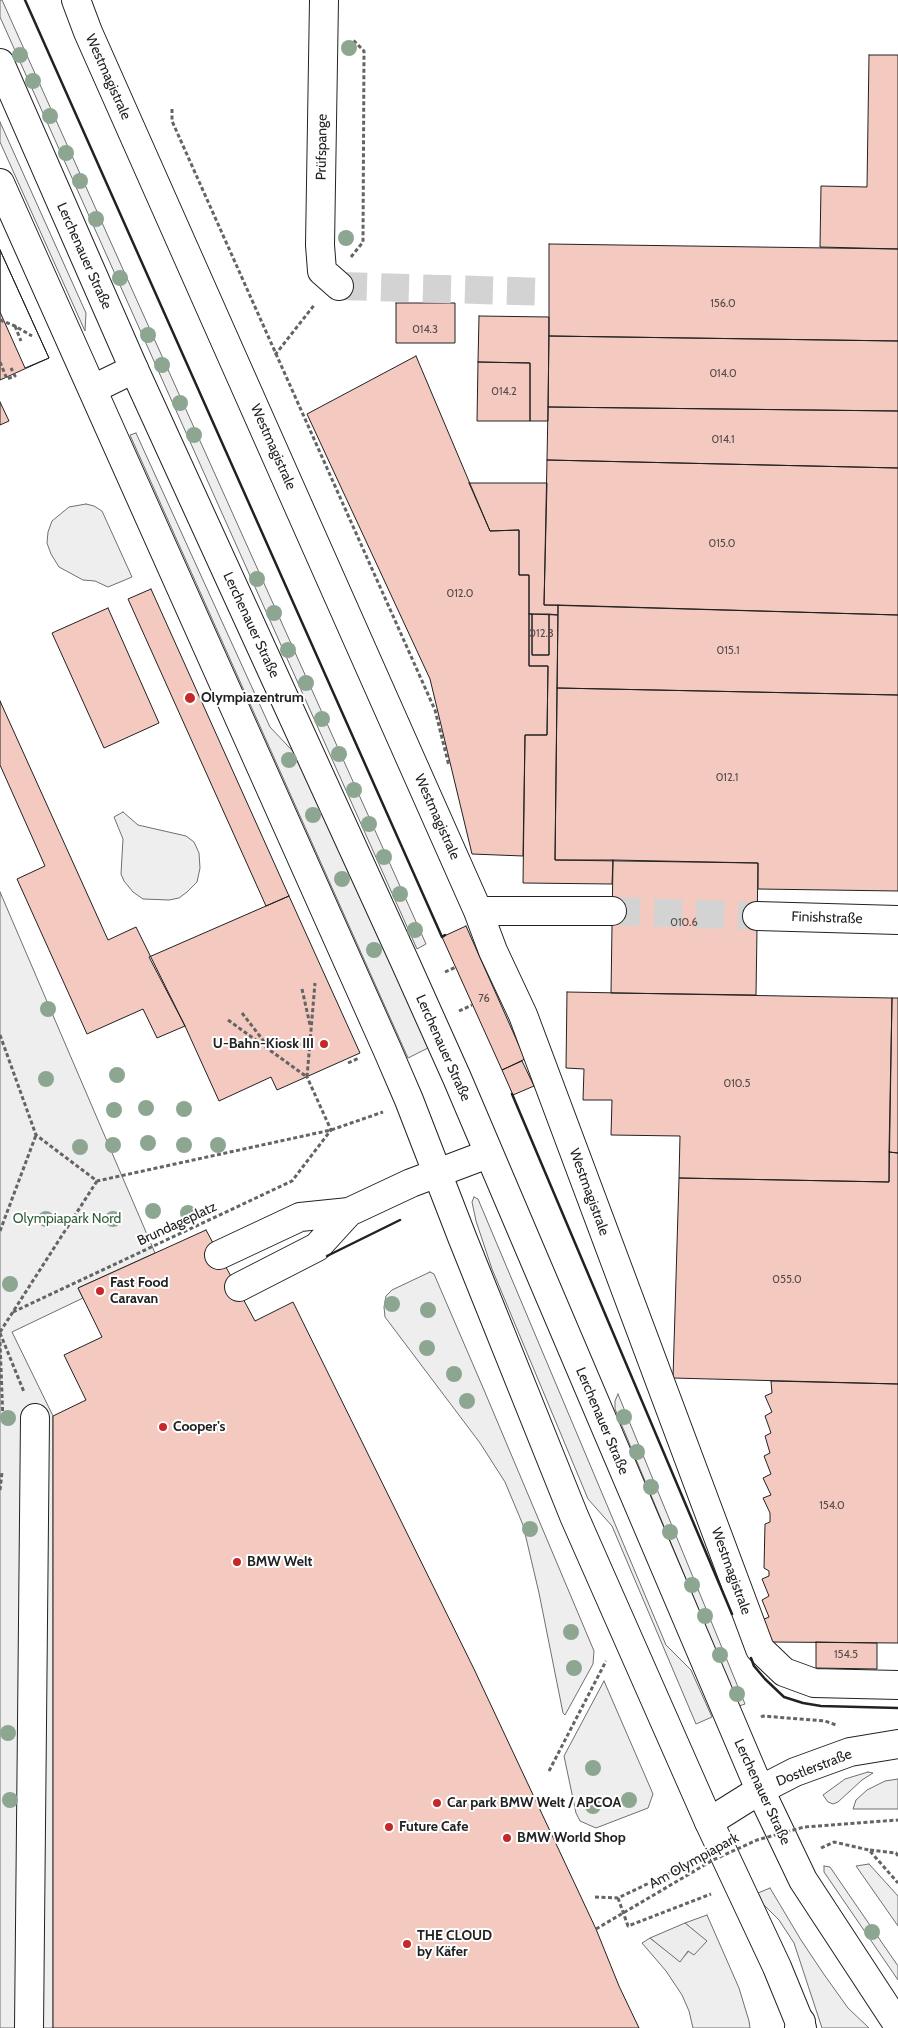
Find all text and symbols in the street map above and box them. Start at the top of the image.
street label: Westmagistrale [82,32,134,122]
street label: Prüfspange [313,114,331,180]
street label: Lerchenauer Straße [53,200,115,312]
house number: 156.0 [710,297,736,311]
house number: 014.3 [412,323,438,337]
house number: 014.0 [709,367,737,381]
house number: 014.2 [491,385,517,399]
street label: Westmagistrale [247,402,299,492]
house number: 014.1 [711,433,735,447]
house number: 015.0 [709,537,735,551]
street label: Lerchenauer Straße [219,569,283,681]
house number: 012.0 [447,587,473,601]
house number: 012.3 [528,627,554,641]
house number: 015.1 [717,644,739,658]
place label: Olympiazentrum [201,690,304,706]
marker: Olympiazentrum [183,691,197,705]
house number: 012.1 [716,771,738,785]
street label: Westmagistrale [411,772,463,862]
street label: Finishstraße [791,908,863,928]
house number: 010.6 [670,916,698,930]
street label: Lerchenauer Straße [412,992,474,1104]
house number: 76 [478,992,490,1006]
place label: U-Bahn-Kiosk III [213,1036,314,1052]
marker: U-Bahn-Kiosk III [318,1038,330,1050]
house number: 010.5 [724,1077,750,1091]
street label: Westmagistrale [565,1146,613,1238]
street label: Brundageplatz [135,1198,219,1250]
park label: Olympiapark Nord [13,1211,121,1227]
house number: 055.0 [772,1273,802,1287]
place label: Fast Food Caravan [110,1275,168,1308]
marker: Fast Food Caravan [94,1285,106,1297]
street label: Lerchenauer Straße [572,1365,632,1477]
place label: Cooper's [173,1419,226,1435]
marker: Cooper's [157,1421,169,1433]
house number: 154.0 [819,1499,845,1513]
street label: Westmagistrale [707,1525,755,1617]
place label: BMW Welt [247,1554,312,1570]
marker: BMW Welt [231,1556,243,1568]
house number: 154.5 [834,1648,858,1662]
street label: Lerchenauer Straße [730,1736,794,1848]
street label: Dostlerstraße [774,1746,854,1790]
place label: Car park BMW Welt / APCOA [447,1795,621,1811]
marker: Car park BMW Welt / APCOA [431,1797,443,1809]
place label: Future Cafe [399,1819,468,1835]
marker: Future Cafe [383,1821,395,1833]
street label: Am Olympiapark [646,1829,742,1893]
place label: BMW World Shop [517,1830,626,1846]
marker: BMW World Shop [501,1832,513,1844]
place label: THE CLOUD by Käfer [417,1928,492,1960]
marker: THE CLOUD by Käfer [401,1938,413,1950]

